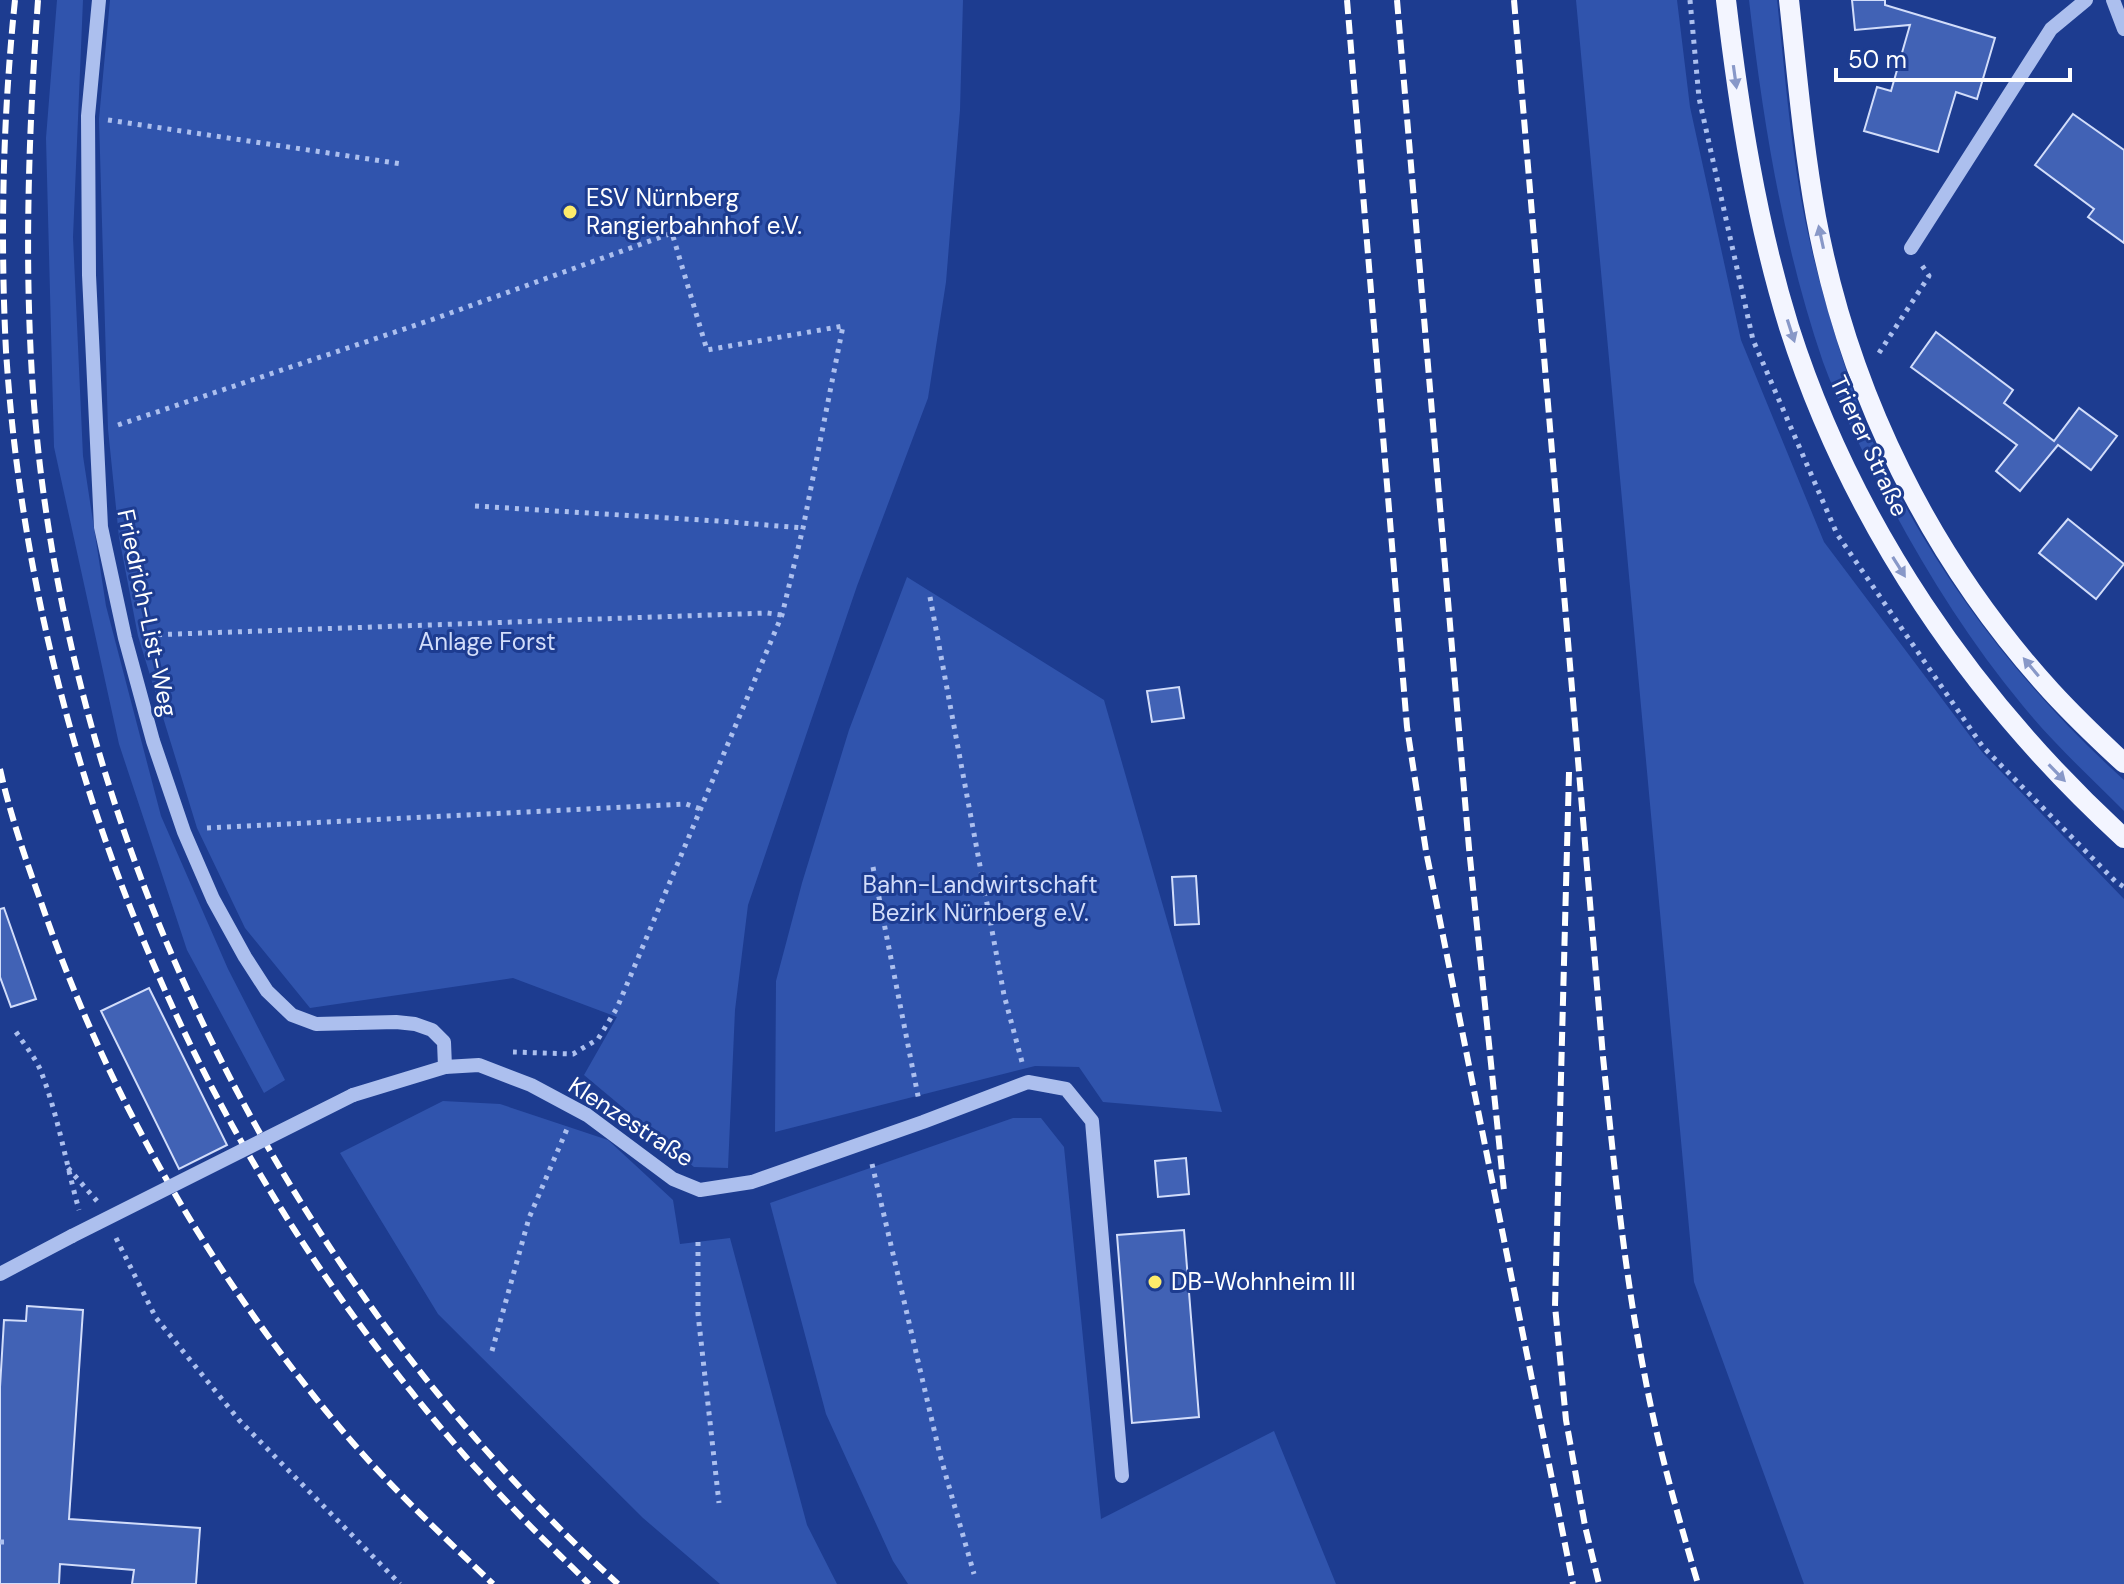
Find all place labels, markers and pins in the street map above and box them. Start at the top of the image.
place label: ESV Nürnberg Rangierbahnhof e.V. [586,182,802,241]
marker: ESV Nürnberg Rangierbahnhof e.V. [561,203,579,221]
place label: DB-Wohnheim III [1171,1266,1356,1297]
marker: DB-Wohnheim III [1146,1273,1164,1291]

